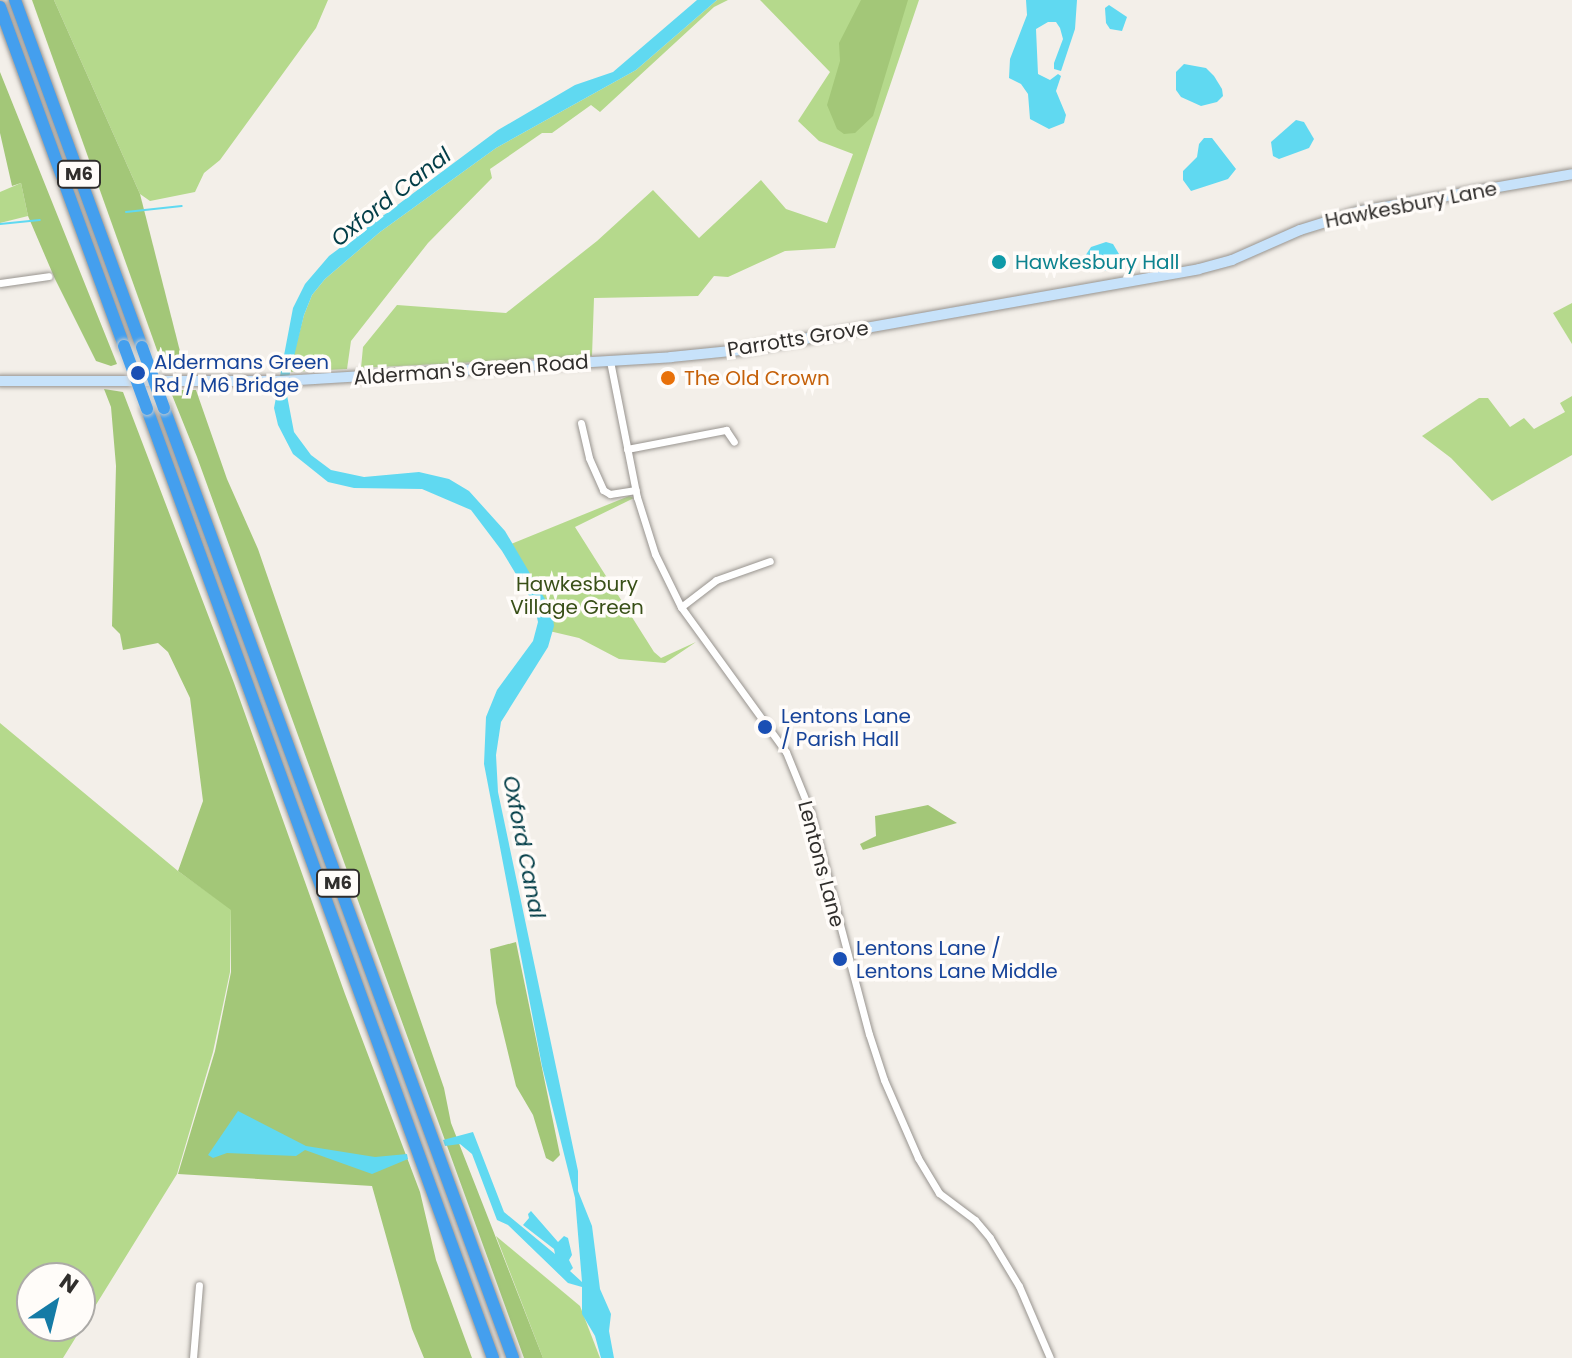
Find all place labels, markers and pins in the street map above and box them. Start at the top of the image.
place label: Hawkesbury Hall [1015,250,1179,274]
marker: Hawkesbury Hall [990,253,1008,271]
place label: Aldermans Green Rd / M6 Bridge [154,350,329,397]
marker: Aldermans Green Rd / M6 Bridge [129,364,147,382]
place label: The Old Crown [684,366,830,390]
marker: The Old Crown [659,369,677,387]
place label: Lentons Lane / Parish Hall [781,704,911,751]
marker: Lentons Lane / Parish Hall [756,718,774,736]
place label: Lentons Lane / Lentons Lane Middle [856,936,1058,983]
marker: Lentons Lane / Lentons Lane Middle [831,950,849,968]

